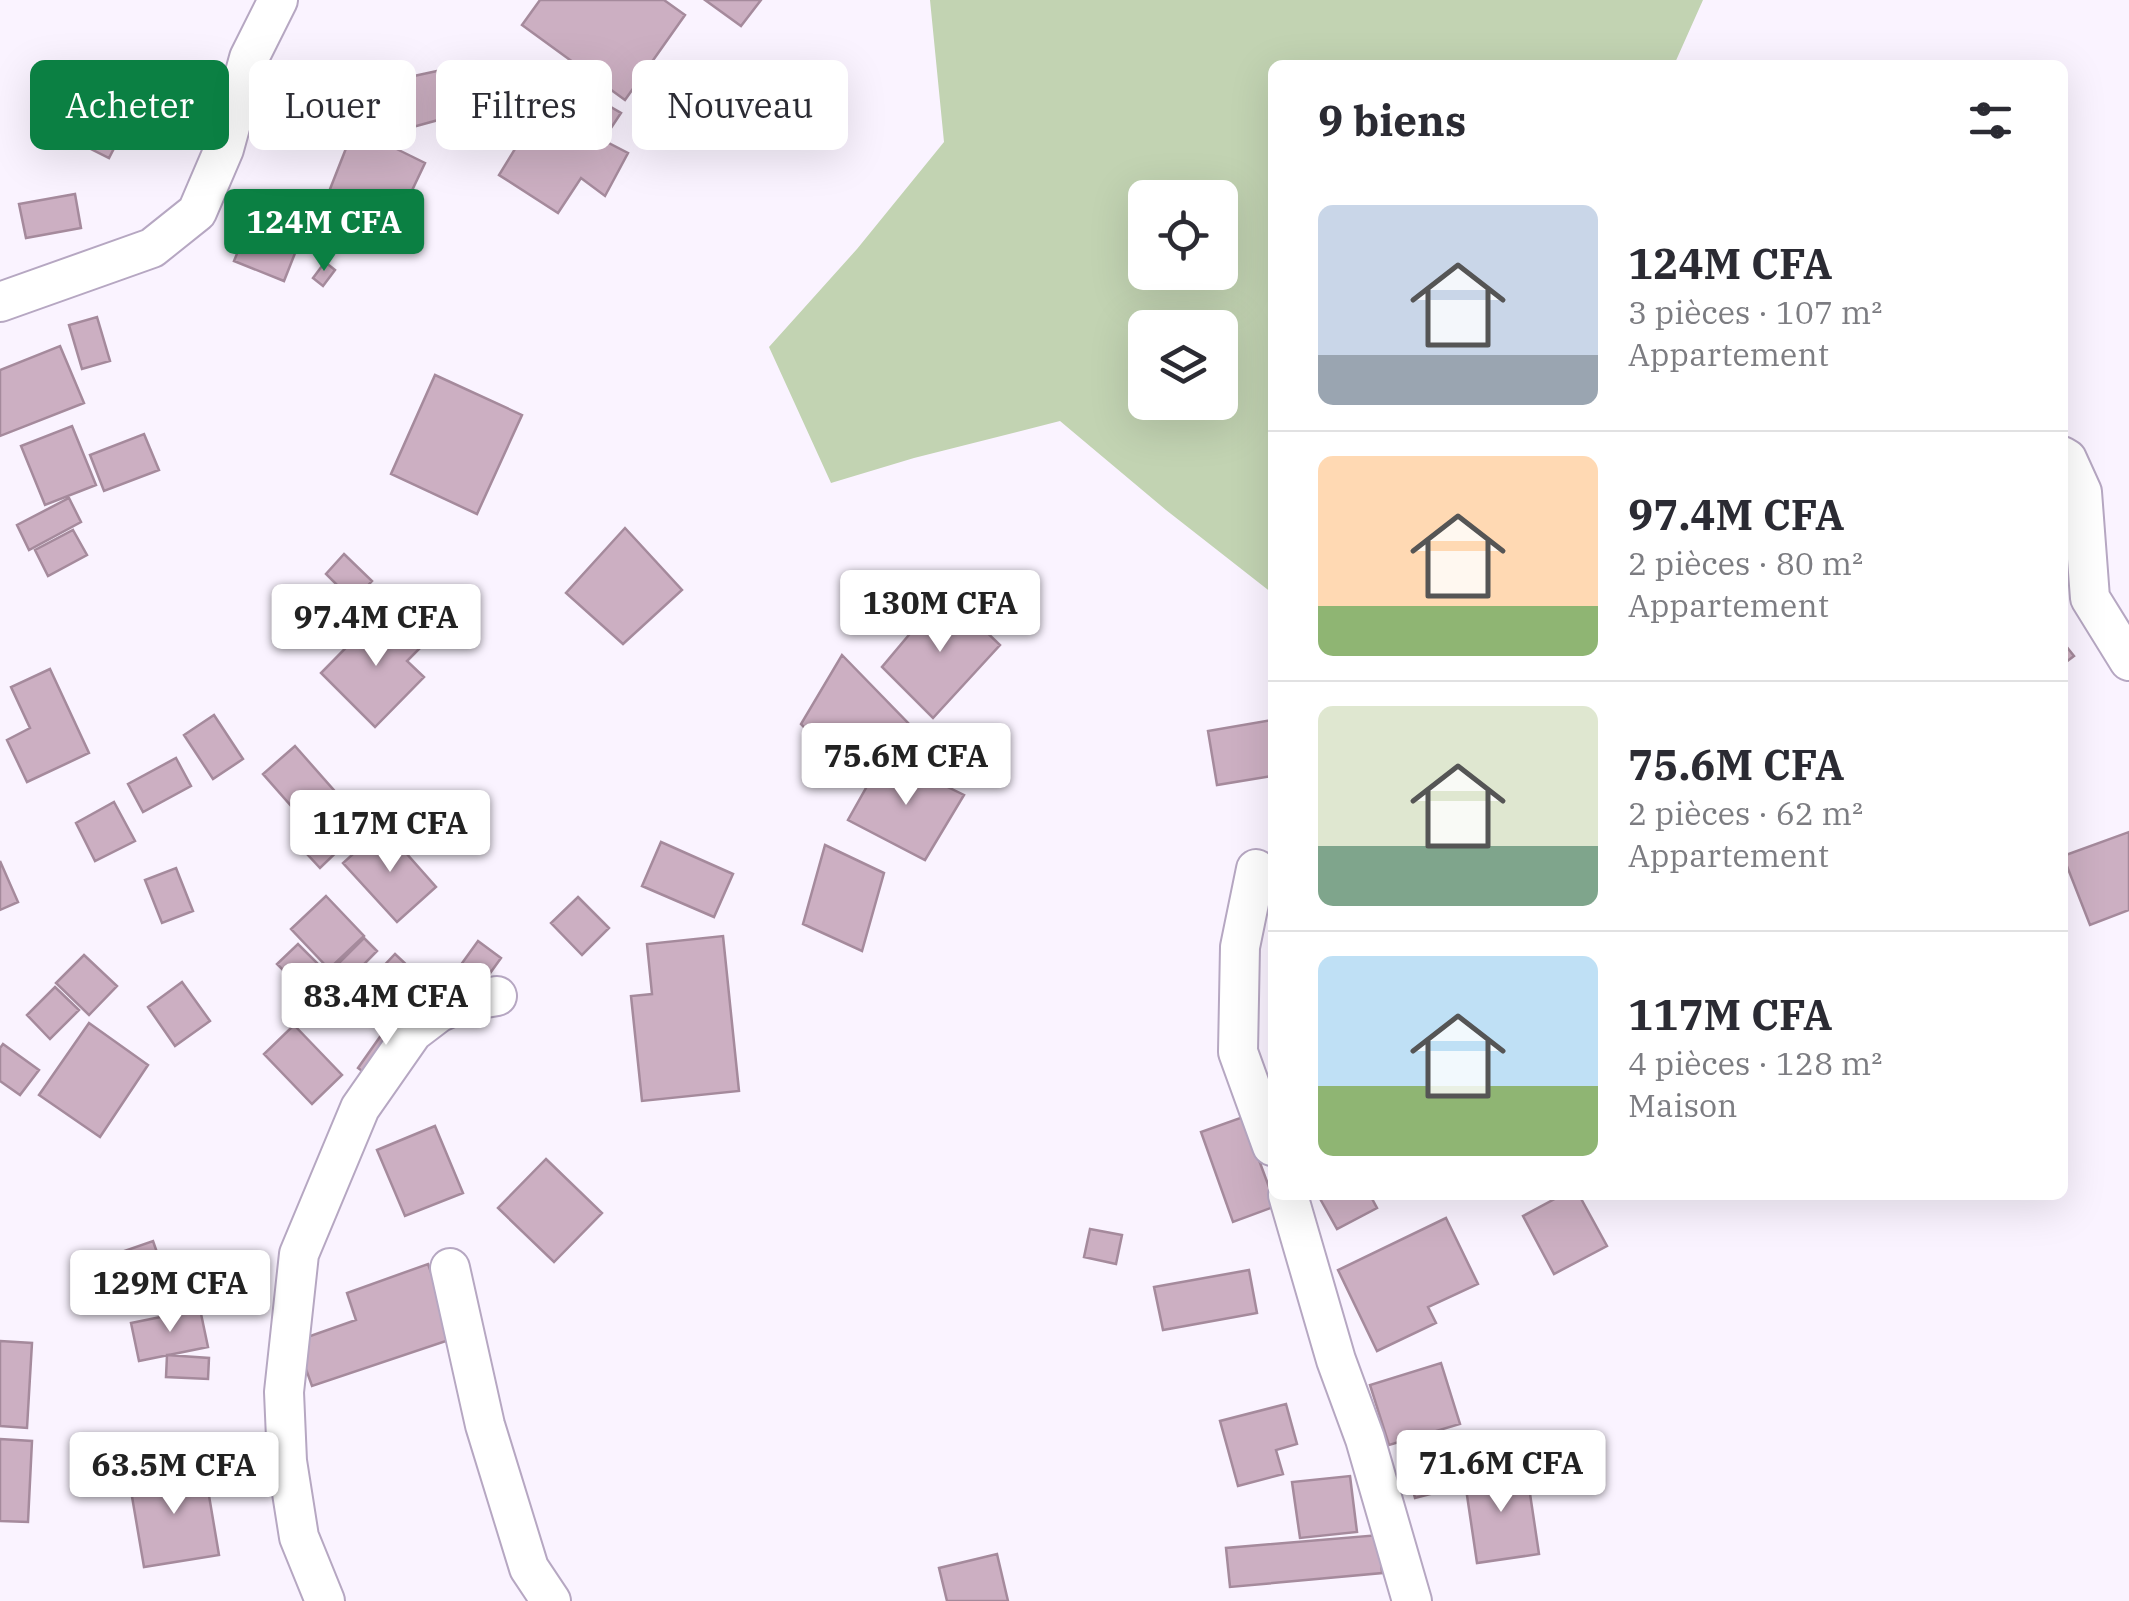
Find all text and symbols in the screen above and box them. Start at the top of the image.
chip: Acheter [30,60,229,150]
chip: Louer [249,60,416,150]
chip: Filtres [436,60,612,150]
chip: Nouveau [632,60,848,150]
text: 9 biens [1318,93,1466,148]
icon: filters [1963,93,2018,148]
map controls [1128,180,1238,420]
button: locate [1128,180,1238,290]
pin: 124M CFA [221,189,427,274]
text: 124M CFA [246,200,402,242]
text: 124M CFA [1628,236,1832,291]
icon: home [1398,245,1518,365]
text: 3 pièces · 107 m² [1628,291,1882,333]
button: layers [1128,310,1238,420]
text: Appartement [1628,333,1829,375]
text: 97.4M CFA [1628,487,1844,542]
icon: home [1398,496,1518,616]
text: 2 pièces · 80 m² [1628,542,1863,584]
pin: 130M CFA [837,570,1043,655]
text: 130M CFA [862,581,1018,623]
pin: 97.4M CFA [262,584,490,669]
text: Appartement [1628,584,1829,626]
text: 97.4M CFA [294,595,458,637]
pin: 75.6M CFA [792,723,1020,808]
text: 75.6M CFA [824,734,988,776]
text: 75.6M CFA [1628,737,1844,792]
icon: home [1398,746,1518,866]
pin: 117M CFA [287,790,493,875]
text: 2 pièces · 62 m² [1628,792,1863,834]
text: 117M CFA [312,801,468,843]
text: Appartement [1628,834,1829,876]
pin: 83.4M CFA [272,963,500,1048]
text: 83.4M CFA [304,974,468,1016]
text: 117M CFA [1628,987,1832,1042]
icon: home [1398,996,1518,1116]
text: 4 pièces · 128 m² [1628,1042,1882,1084]
text: Maison [1628,1084,1738,1126]
pin: 129M CFA [67,1250,273,1335]
text: 129M CFA [92,1261,248,1303]
pin: 71.6M CFA [1387,1430,1615,1515]
pin: 63.5M CFA [60,1432,288,1517]
text: 71.6M CFA [1419,1441,1583,1483]
text: 63.5M CFA [92,1443,256,1485]

